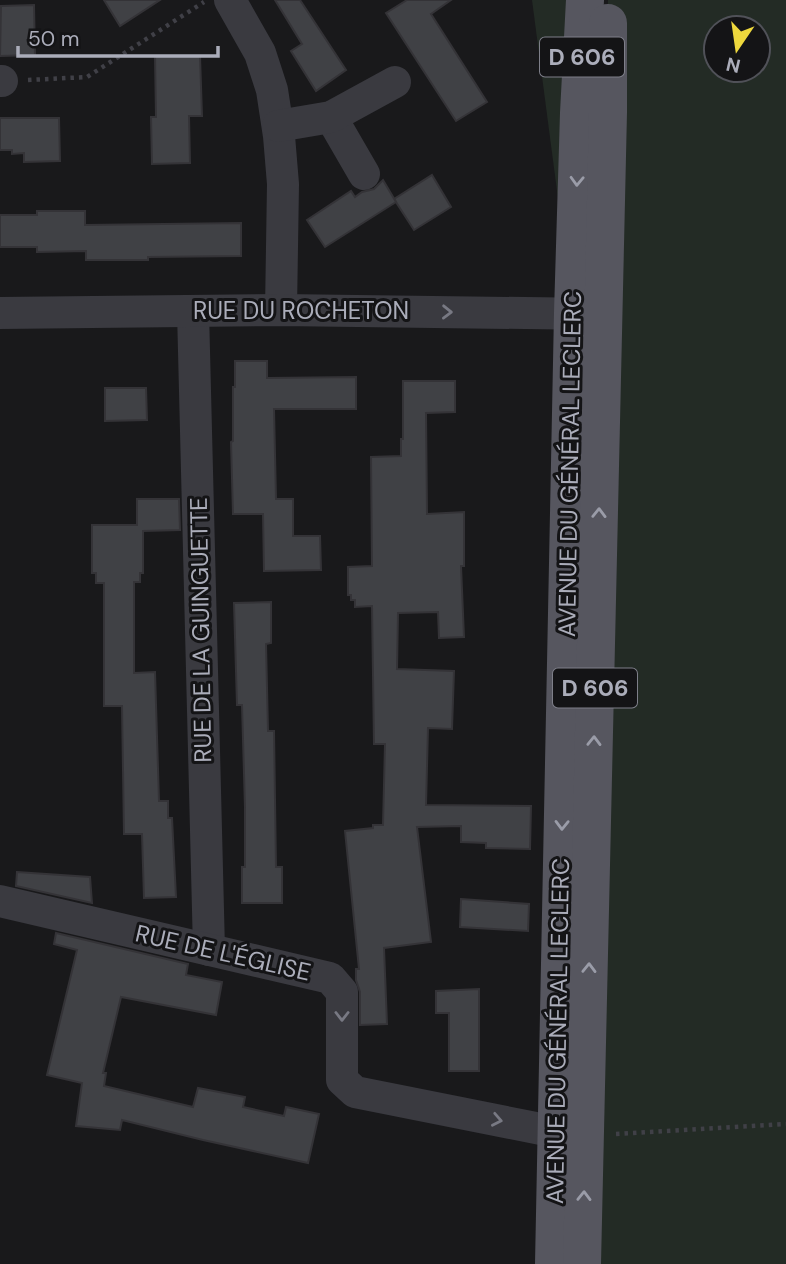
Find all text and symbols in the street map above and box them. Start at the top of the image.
scale bar [18,14,217,58]
north arrow [702,14,772,84]
text: 50 m [28,25,79,53]
road number: D 606 [540,38,624,76]
text: N [724,51,743,79]
one-way arrow [569,177,585,187]
street label: AVENUE DU GÉNÉRAL LECLERC [551,291,588,637]
street label: RUE DU ROCHETON [193,295,409,326]
one-way arrow [442,304,453,320]
street label: RUE DE LA GUINGUETTE [183,497,218,763]
one-way arrow [591,508,607,518]
road number: D 606 [553,668,637,708]
one-way arrow [587,735,602,746]
one-way arrow [555,820,570,831]
street label: AVENUE DU GÉNÉRAL LECLERC [539,858,576,1204]
street label: RUE DE L'ÉGLISE [132,917,314,988]
one-way arrow [581,963,597,973]
one-way arrow [334,1011,350,1022]
one-way arrow [491,1112,503,1127]
one-way arrow [576,1190,591,1201]

